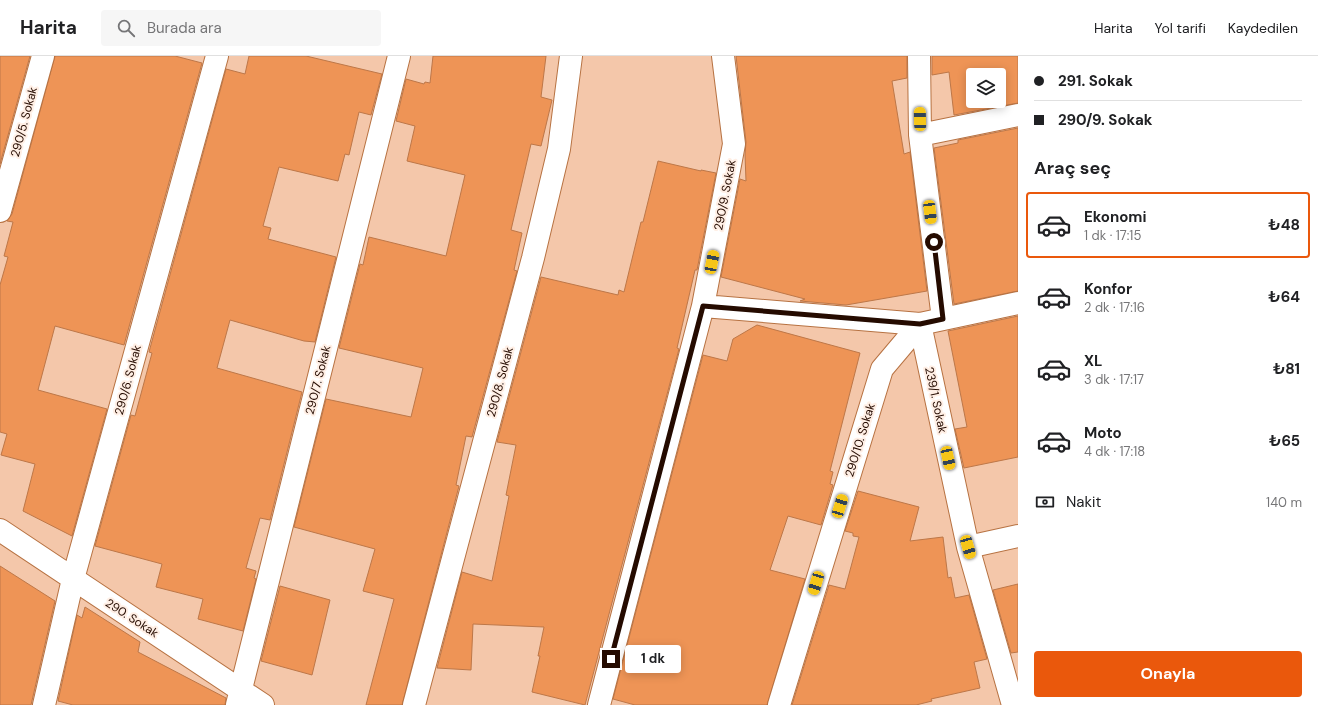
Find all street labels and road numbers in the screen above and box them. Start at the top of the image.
street label: 290/5. Sokak [7,85,41,159]
street label: 290/9. Sokak [710,158,740,232]
street label: 290/6. Sokak [111,343,145,417]
street label: 290/7. Sokak [302,344,334,416]
street label: 290/8. Sokak [483,345,517,419]
street label: 239/1. Sokak [921,365,951,435]
street label: 290/10. Sokak [841,401,879,479]
street label: 290. Sokak [102,595,162,641]

